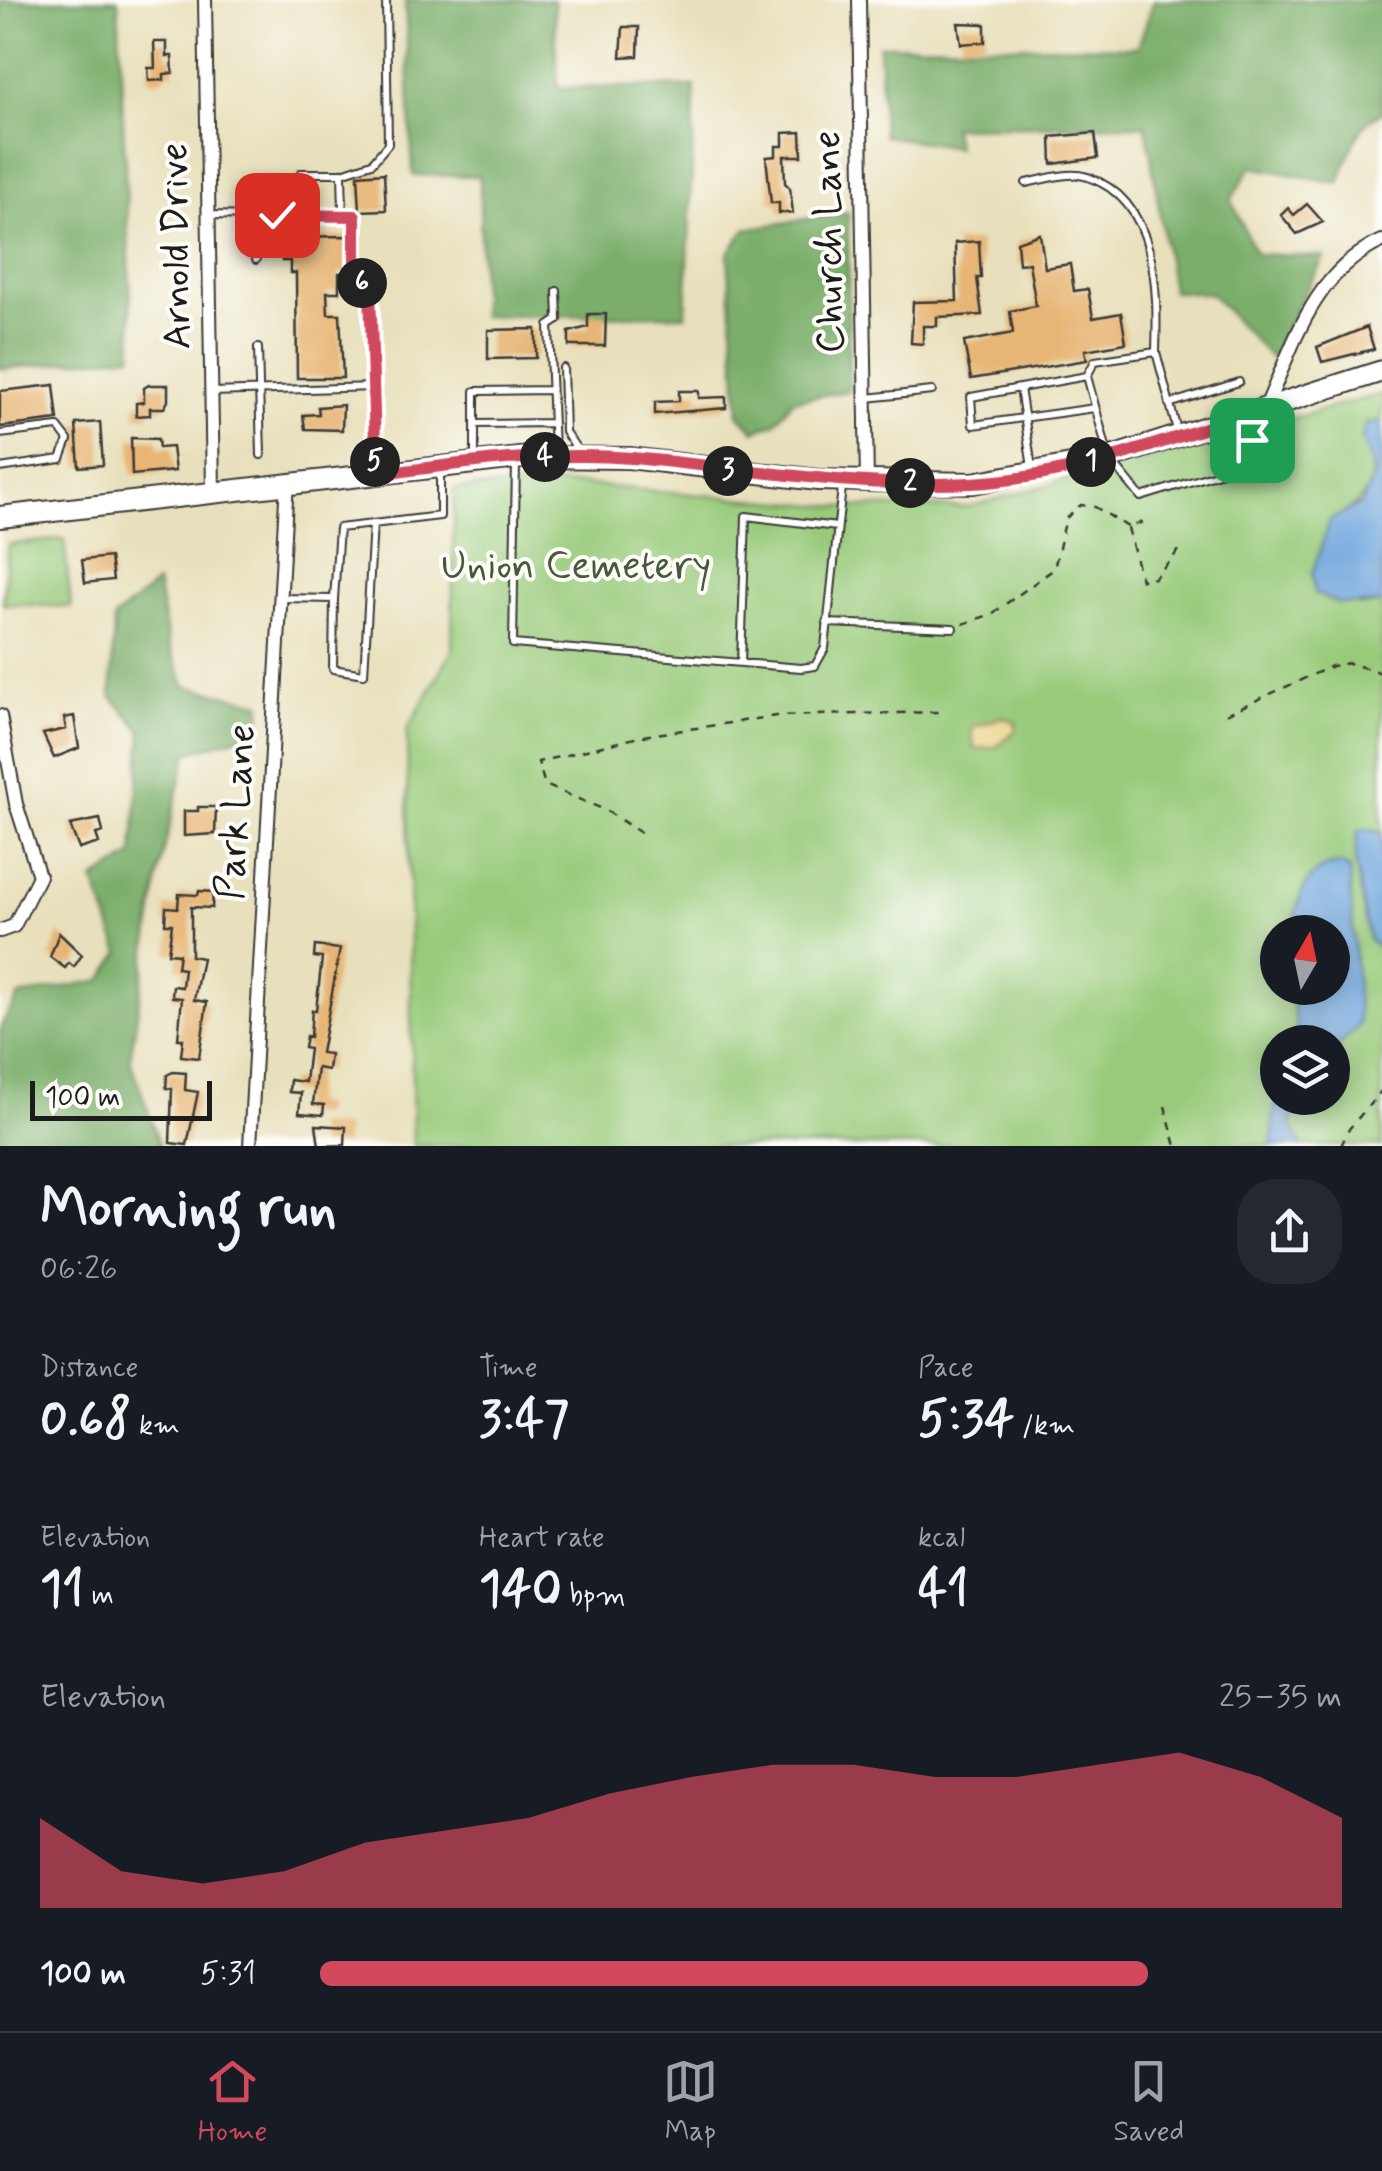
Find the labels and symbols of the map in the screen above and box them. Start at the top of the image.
street label: Church Lane [802,130,858,354]
street label: Arnold Drive [149,142,205,350]
pin [235,173,320,258]
pin: 6 [337,258,387,308]
pin [1210,398,1295,483]
pin: 4 [520,432,570,482]
pin: 5 [350,437,400,487]
pin: 1 [1066,437,1116,487]
pin: 3 [703,446,753,496]
pin: 2 [885,458,935,508]
park label: Union Cemetery [441,541,711,593]
street label: Park Lane [205,722,269,902]
north arrow [1260,915,1350,1005]
scale bar [30,1076,212,1120]

